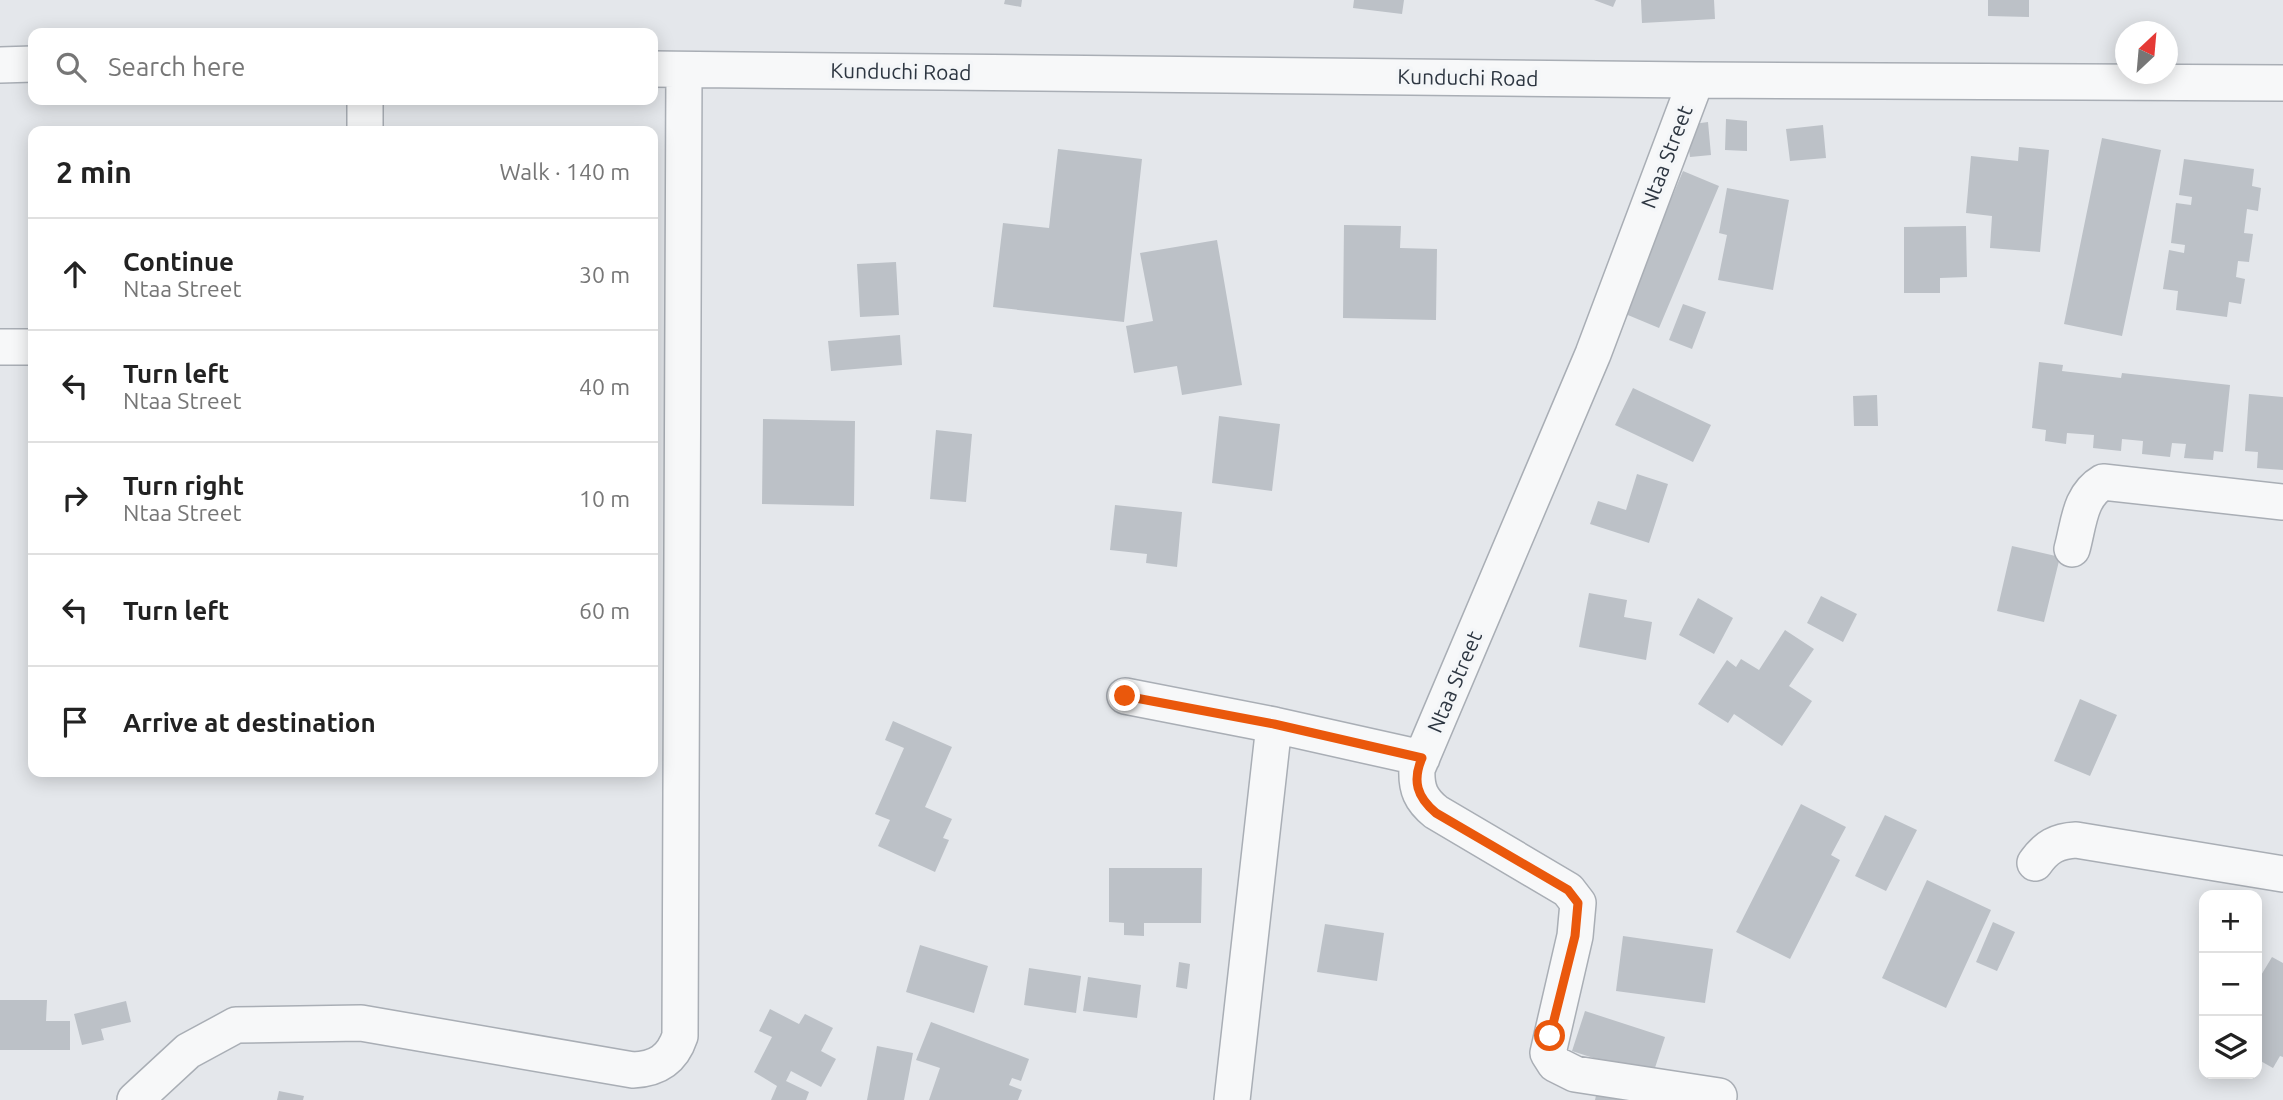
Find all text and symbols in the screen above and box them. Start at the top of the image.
north arrow [2115,21,2178,84]
search box [28,28,658,105]
icon: search [52,48,90,86]
text: Search here [108,52,245,81]
street label: Kunduchi Road [830,58,972,84]
street label: Kunduchi Road [1397,64,1539,90]
street label: Ntaa Street [1635,102,1697,211]
text: 2 min [56,155,132,189]
text: Walk · 140 m [499,159,630,184]
text: Continue [123,247,234,276]
icon: ahead [56,255,94,293]
text: 30 m [579,262,630,287]
text: Ntaa Street [123,276,242,301]
text: Turn left [123,359,229,388]
icon: left [56,367,94,405]
text: 40 m [579,374,630,399]
text: Ntaa Street [123,388,242,413]
text: Turn right [123,471,244,500]
icon: right [56,479,94,517]
text: 10 m [579,486,630,511]
text: Ntaa Street [123,500,242,525]
icon: left [56,591,94,629]
text: Turn left [123,596,229,625]
text: 60 m [579,598,630,623]
street label: Ntaa Street [1422,627,1486,736]
route end [1109,680,1140,711]
icon: arrive [56,703,94,741]
text: Arrive at destination [123,708,376,737]
map controls [2199,890,2262,1079]
button: + [2199,890,2262,953]
button: − [2199,953,2262,1016]
button: layers [2199,1016,2262,1079]
route start [1534,1020,1565,1051]

